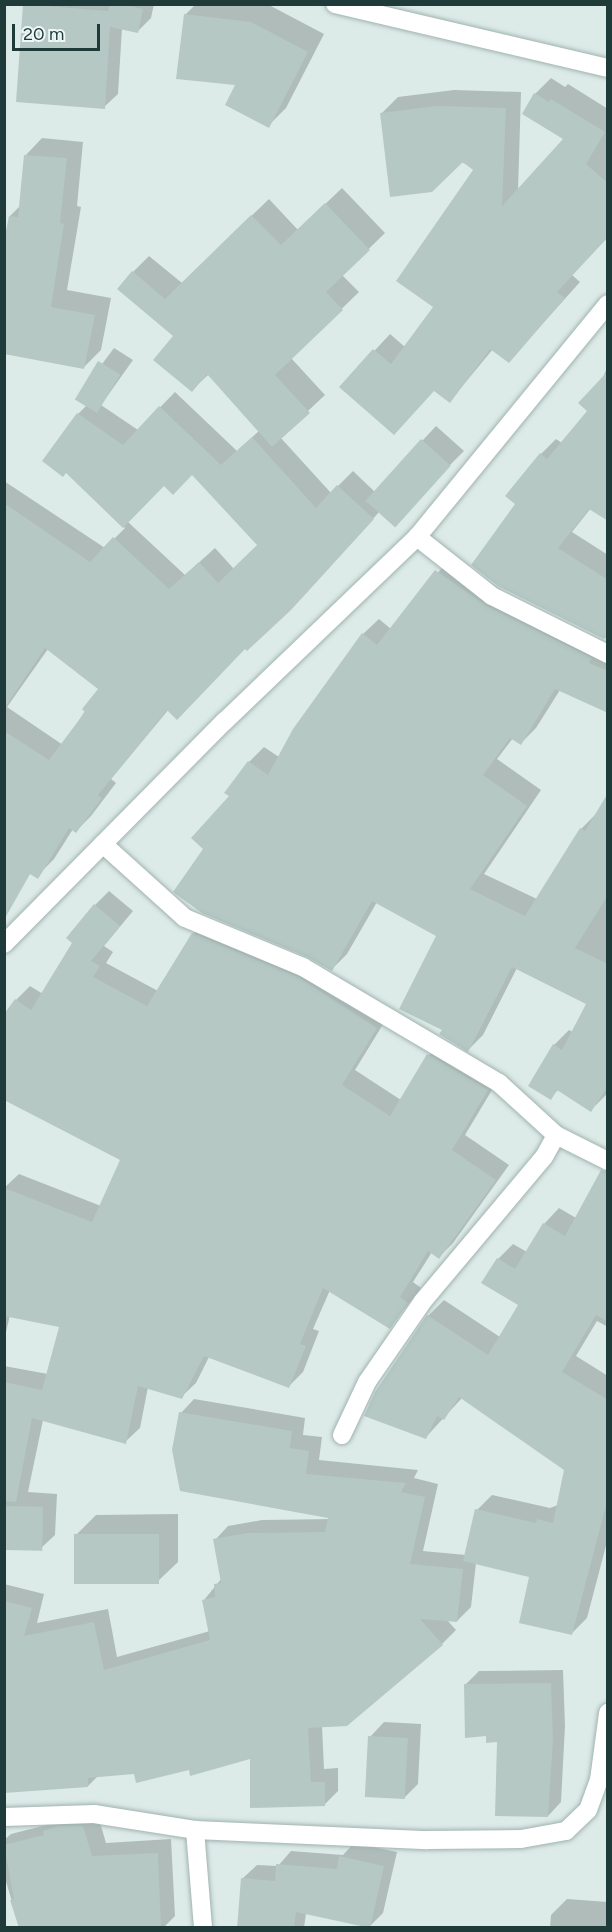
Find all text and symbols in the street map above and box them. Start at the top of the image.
scale bar [15,12,104,50]
text: 20 m [23,23,64,45]

